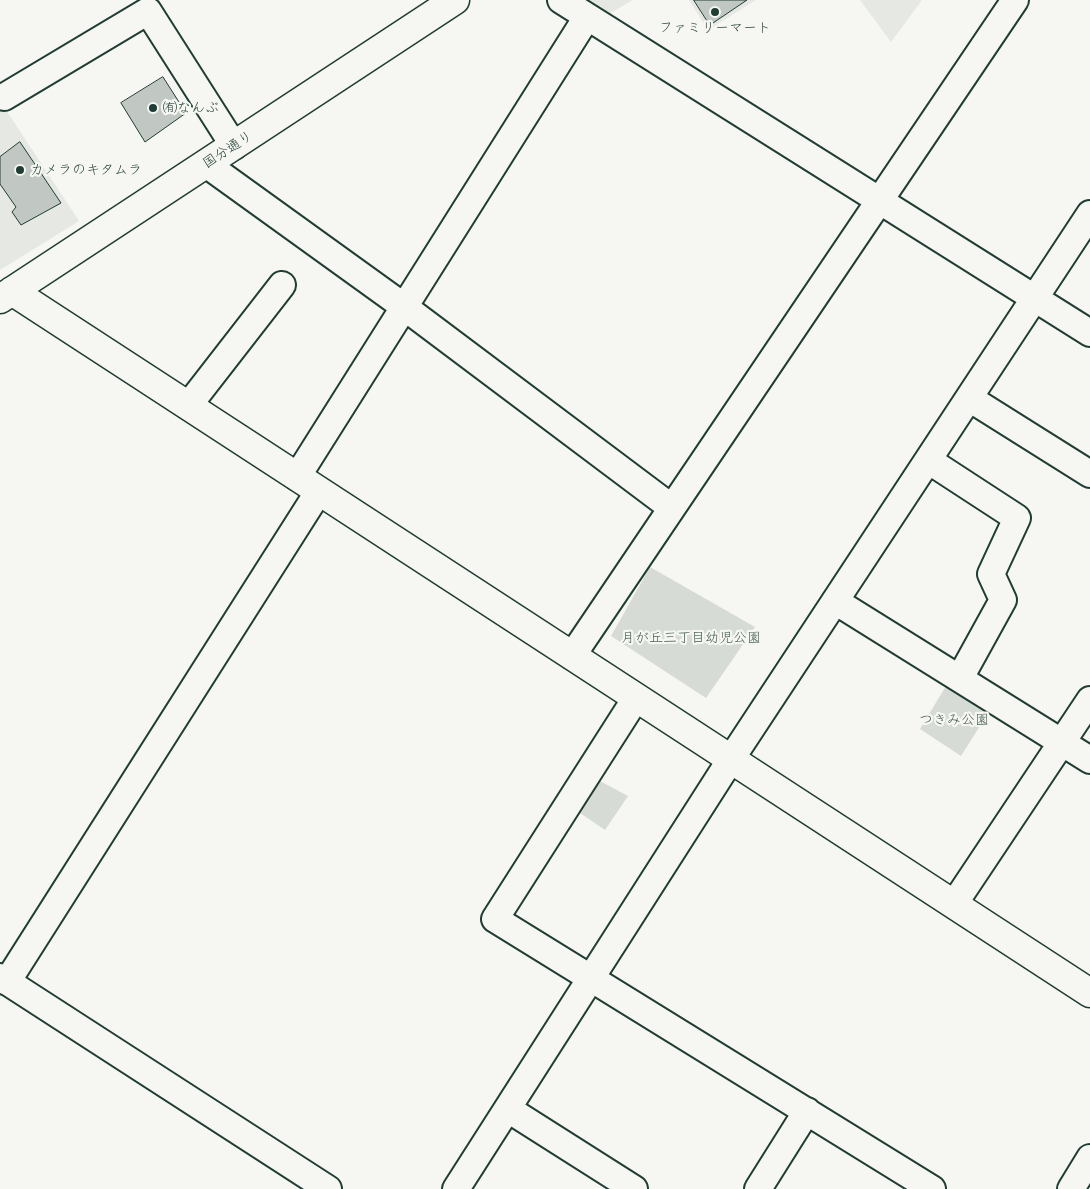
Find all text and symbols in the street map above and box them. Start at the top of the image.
marker: ファミリーマート [709,6,721,18]
place label: ファミリーマート [659,20,771,36]
place label: ㈲なんぶ [163,100,219,116]
marker: ㈲なんぶ [147,102,159,114]
street label: 国分通り [200,128,256,172]
place label: カメラのキタムラ [30,162,142,178]
marker: カメラのキタムラ [14,164,26,176]
park label: 月が丘三丁目幼児公園 [621,630,761,646]
park label: つきみ公園 [919,712,989,728]

